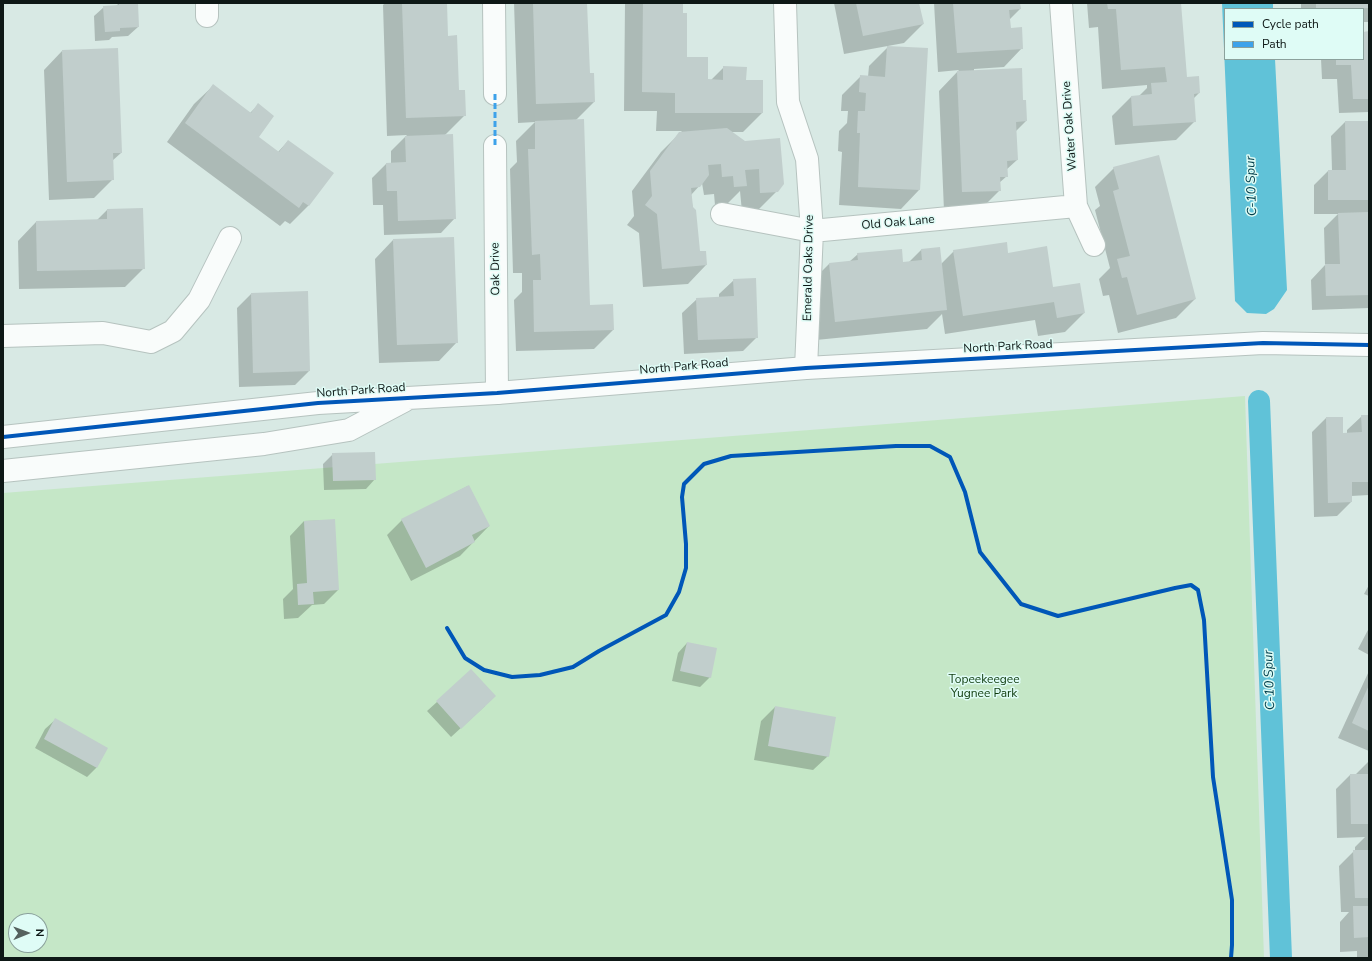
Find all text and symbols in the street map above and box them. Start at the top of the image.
legend [1224,8,1364,60]
text: Cycle path [1262,16,1319,32]
text: Path [1262,36,1287,52]
street label: Water Oak Drive [1060,81,1080,171]
water label: C-10 Spur [1243,156,1261,216]
street label: Old Oak Lane [861,213,935,233]
street label: Emerald Oaks Drive [801,215,817,321]
street label: Oak Drive [488,242,504,296]
street label: North Park Road [963,337,1053,357]
street label: North Park Road [639,356,729,378]
street label: North Park Road [316,381,406,401]
water label: C-10 Spur [1261,650,1279,710]
park label: Topeekeegee Yugnee Park [948,673,1020,701]
north arrow [8,913,48,953]
text: N [32,929,47,937]

